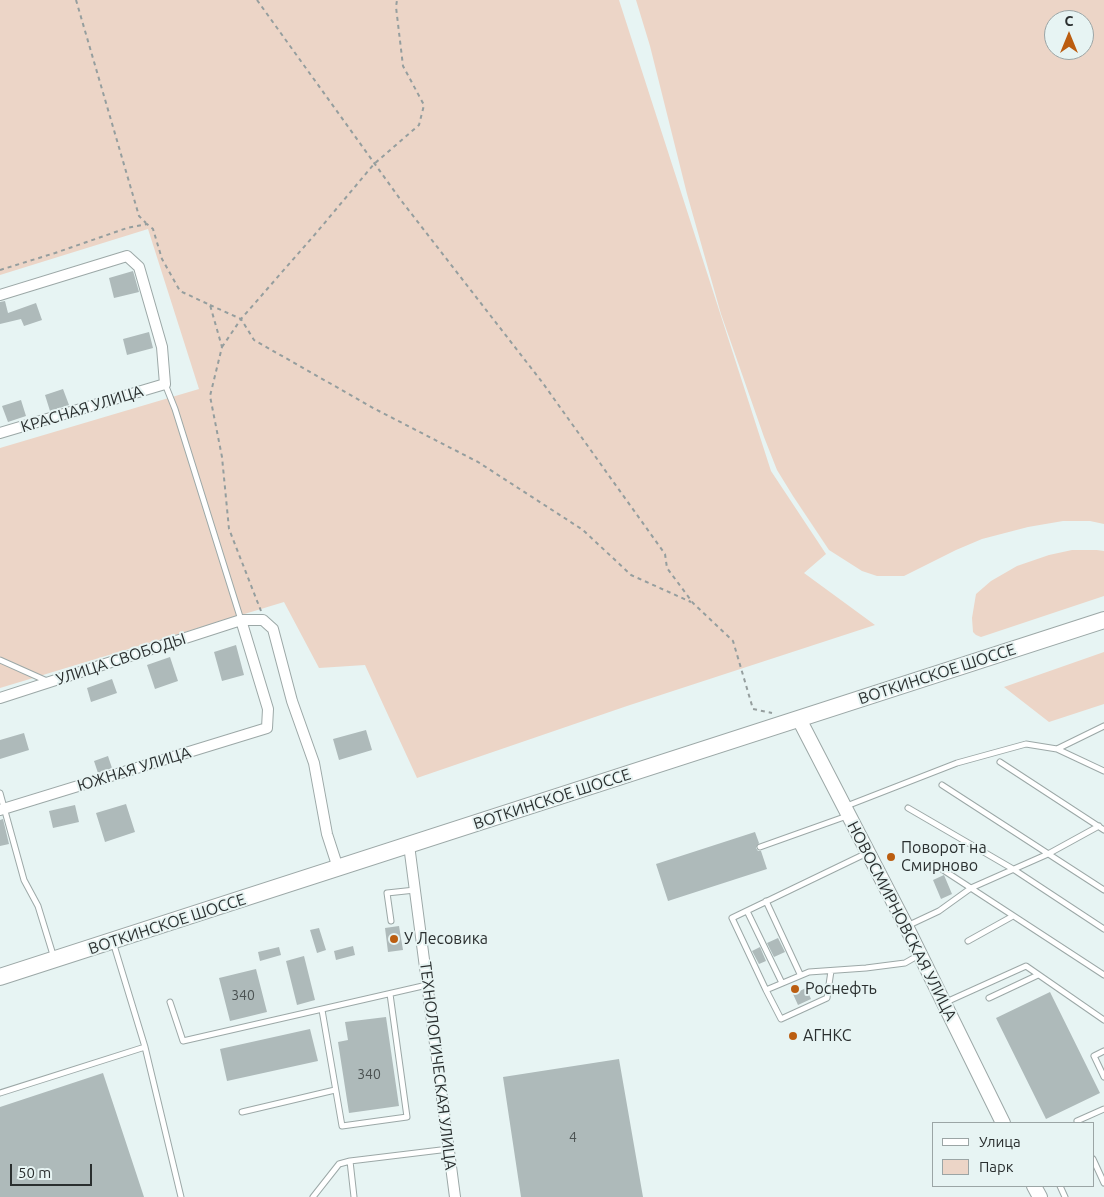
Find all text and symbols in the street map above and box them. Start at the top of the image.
north arrow [1044,10,1094,60]
text: С [1065,13,1073,29]
street label: КРАСНАЯ УЛИЦА [18,381,146,437]
street label: УЛИЦА СВОБОДЫ [54,629,188,689]
street label: ВОТКИНСКОЕ ШОССЕ [856,640,1018,708]
street label: ЮЖНАЯ УЛИЦА [75,743,193,795]
street label: ВОТКИНСКОЕ ШОССЕ [471,765,633,833]
street label: НОВОСМИРНОВСКАЯ УЛИЦА [843,818,961,1024]
place label: Поворот на Смирново [901,838,987,876]
marker: Поворот на Смирново [885,851,897,863]
street label: ВОТКИНСКОЕ ШОССЕ [86,890,248,958]
place label: У Лесовика [404,929,488,949]
marker: У Лесовика [388,933,400,945]
street label: ТЕХНОЛОГИЧЕСКАЯ УЛИЦА [416,961,460,1171]
place label: Роснефть [805,979,877,999]
marker: Роснефть [789,983,801,995]
house number: 340 [231,987,255,1003]
place label: АГНКС [803,1026,852,1046]
marker: АГНКС [787,1030,799,1042]
house number: 340 [357,1066,381,1082]
legend [932,1122,1094,1187]
house number: 4 [569,1129,577,1145]
text: Улица [979,1133,1021,1150]
scale bar [12,1154,95,1186]
text: Парк [979,1158,1014,1175]
text: 50 m [18,1164,51,1181]

